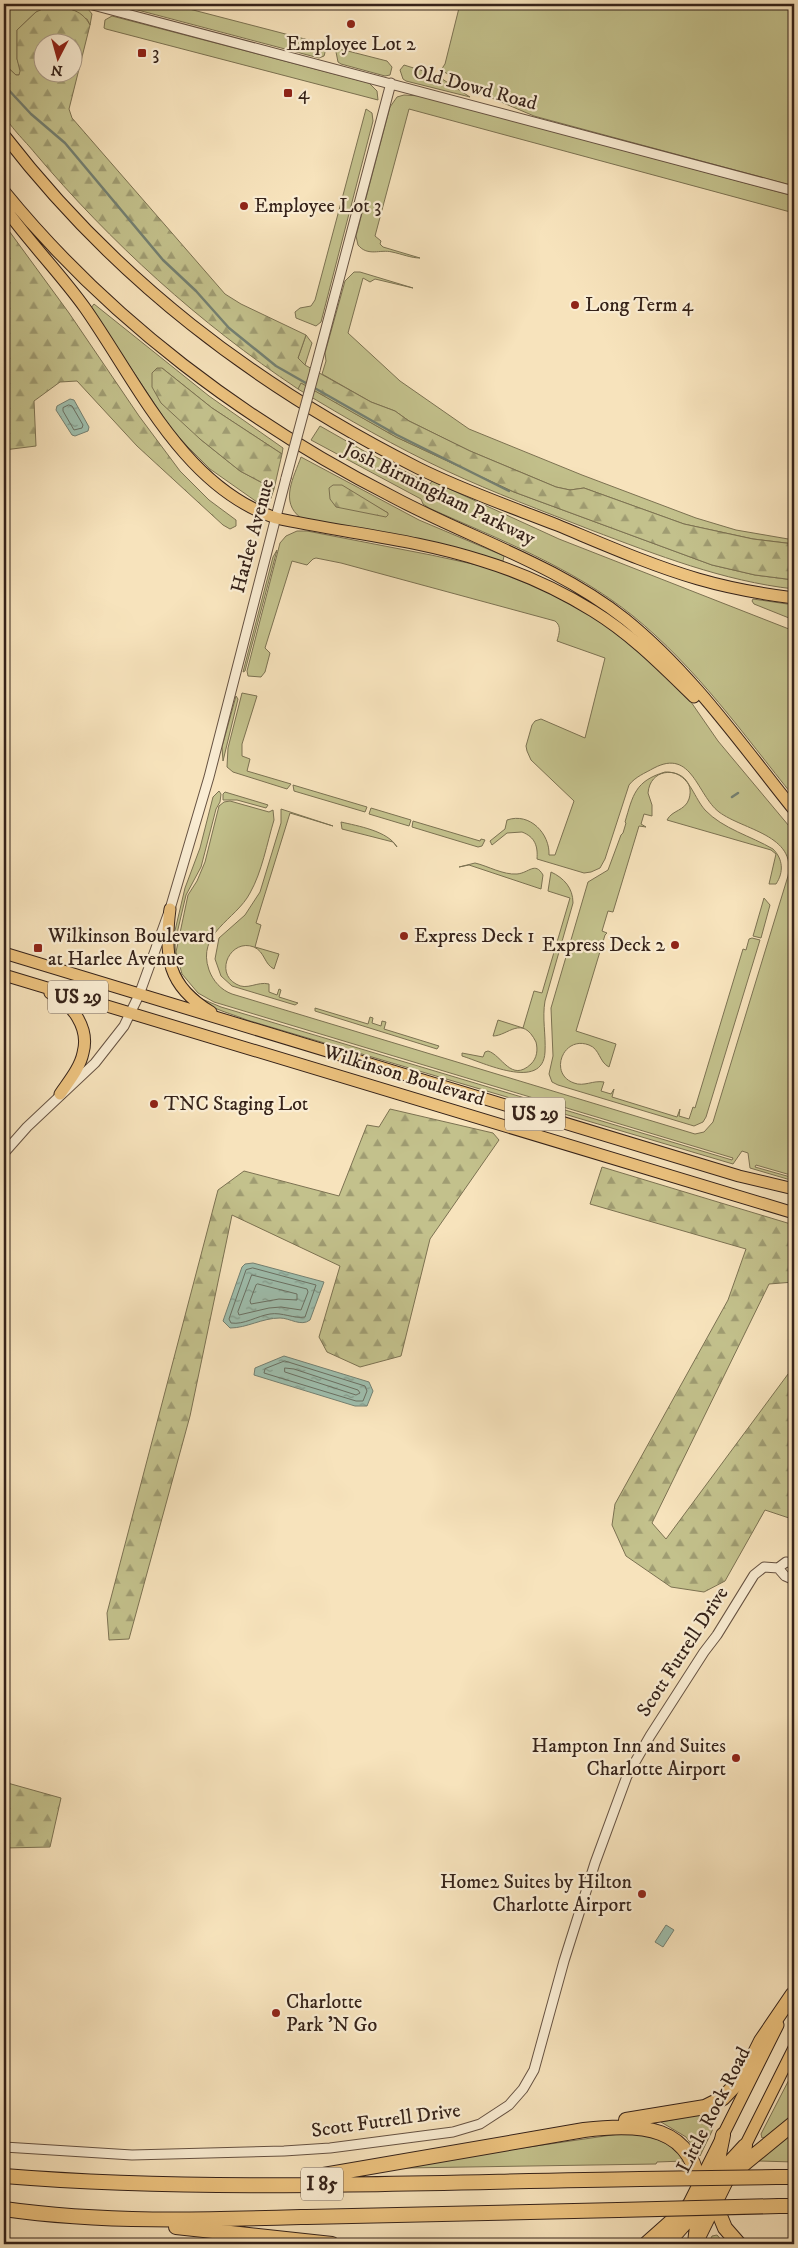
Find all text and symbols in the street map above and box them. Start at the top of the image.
marker: Employee Lot 2 [345,18,357,30]
north arrow [32,32,82,82]
place label: Employee Lot 2 [286,32,416,57]
place label: 3 [152,41,159,66]
marker: 3 [136,47,148,59]
street label: Old Dowd Road [410,59,540,117]
text: N [50,60,63,79]
place label: 4 [298,81,310,106]
marker: 4 [282,87,294,99]
place label: Employee Lot 3 [254,194,381,219]
marker: Employee Lot 3 [238,200,250,212]
place label: Long Term 4 [585,293,694,318]
marker: Long Term 4 [569,299,581,311]
street label: Josh Birmingham Parkway [337,436,540,552]
street label: Harlee Avenue [226,476,280,596]
place label: Wilkinson Boulevard at Harlee Avenue [47,924,215,972]
place label: Express Deck 1 [414,924,535,949]
marker: Express Deck 1 [398,930,410,942]
place label: Express Deck 2 [542,933,665,958]
marker: Express Deck 2 [669,939,681,951]
marker: Wilkinson Boulevard at Harlee Avenue [32,942,44,954]
road number: US 29 [48,980,108,1014]
street label: Wilkinson Boulevard [320,1039,488,1112]
place label: TNC Staging Lot [164,1092,308,1117]
marker: TNC Staging Lot [148,1098,160,1110]
road number: US 29 [505,1098,565,1130]
street label: Scott Futrell Drive [632,1582,734,1722]
place label: Hampton Inn and Suites Charlotte Airport [532,1734,726,1782]
marker: Hampton Inn and Suites Charlotte Airport [730,1752,742,1764]
place label: Home2 Suites by Hilton Charlotte Airport [440,1870,633,1918]
marker: Home2 Suites by Hilton Charlotte Airport [636,1888,648,1900]
place label: Charlotte Park 'N Go [286,1990,377,2038]
marker: Charlotte Park 'N Go [270,2007,282,2019]
street label: Little Rock Road [672,2043,756,2177]
street label: Scott Futrell Drive [310,2098,462,2144]
road number: I 85 [301,2168,343,2200]

